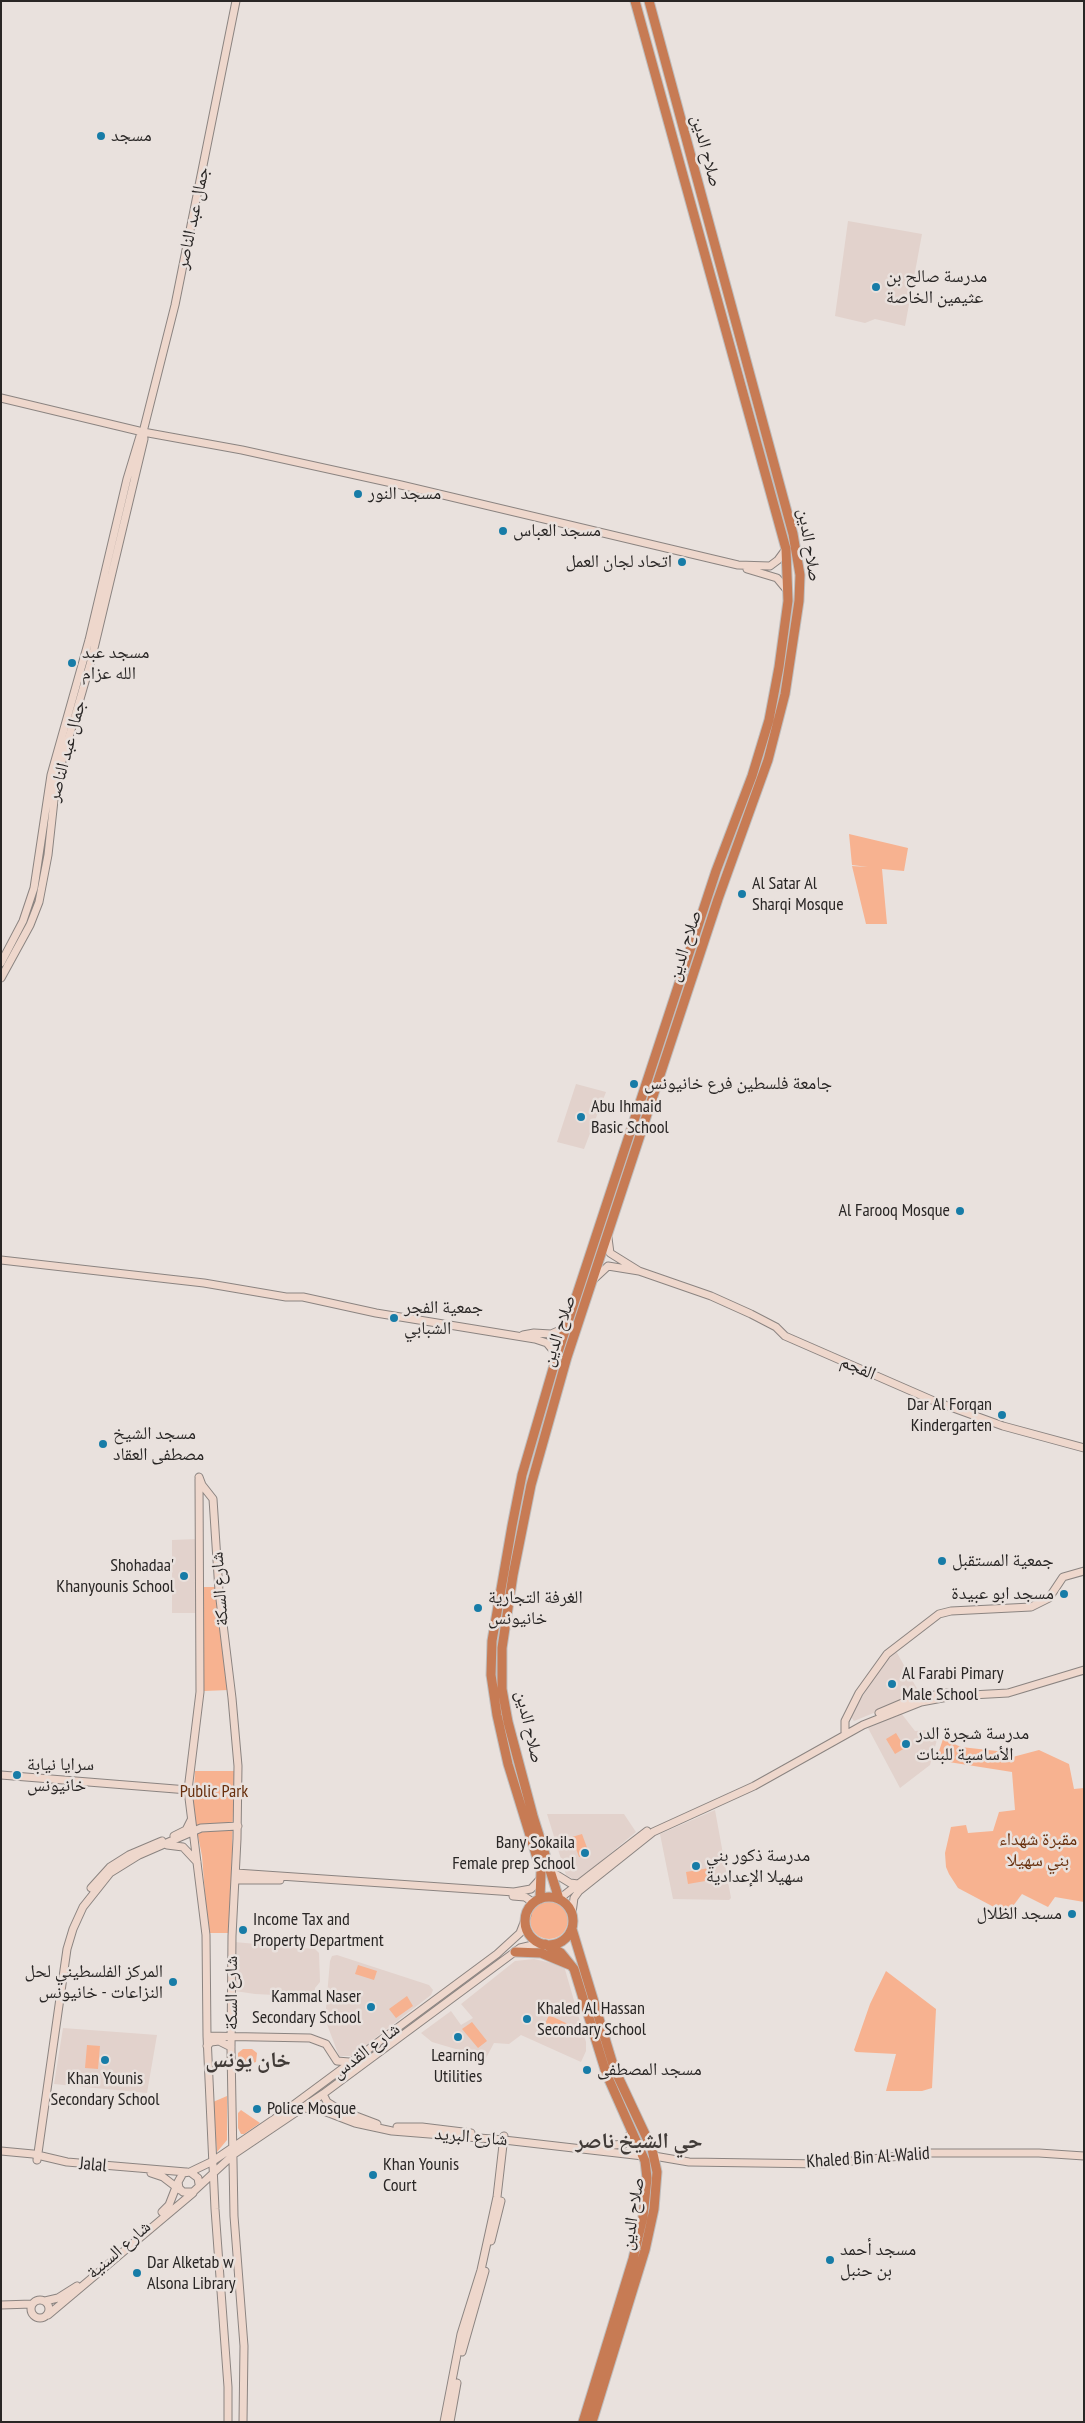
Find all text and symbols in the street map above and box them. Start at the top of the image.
street label: صلاح الدين [686,113,726,189]
place label: مسجد [111,125,152,147]
marker: مسجد [95,130,107,142]
street label: جمال عبد الناصر [172,165,214,271]
place label: مدرسة صالح بن عثيمين الخاصة [886,266,987,308]
marker: مدرسة صالح بن عثيمين الخاصة [870,281,882,293]
place label: مسجد النور [368,483,441,505]
marker: مسجد النور [352,488,364,500]
street label: صلاح الدين [793,507,825,583]
place label: مسجد العباس [513,520,601,542]
marker: مسجد العباس [497,525,509,537]
place label: اتحاد لجان العمل [565,551,672,573]
marker: اتحاد لجان العمل [676,556,688,568]
place label: مسجد عبد الله عزام [82,642,149,684]
marker: مسجد عبد الله عزام [66,657,78,669]
street label: جمال عبد الناصر [43,698,91,804]
place label: Al Satar Al Sharqi Mosque [752,873,844,916]
marker: Al Satar Al Sharqi Mosque [736,888,748,900]
street label: صلاح الدين [663,908,707,984]
place label: جامعة فلسطين فرع خانيونس [644,1073,832,1095]
marker: جامعة فلسطين فرع خانيونس [628,1078,640,1090]
place label: Abu Ihmaid Basic School [591,1096,669,1138]
marker: Abu Ihmaid Basic School [575,1111,587,1123]
place label: Al Farooq Mosque [838,1200,950,1222]
marker: Al Farooq Mosque [954,1205,966,1217]
street label: صلاح الدين [537,1293,581,1369]
place label: جمعية الفجر الشبابي [404,1297,483,1340]
marker: جمعية الفجر الشبابي [388,1312,400,1324]
street label: الفجم [837,1351,879,1385]
place label: Dar Al Forqan Kindergarten [907,1394,992,1436]
marker: Dar Al Forqan Kindergarten [996,1409,1008,1421]
place label: مسجد الشيخ مصطفى العقاد [113,1423,204,1466]
marker: مسجد الشيخ مصطفى العقاد [97,1438,109,1450]
place label: جمعية المستقبل [952,1550,1054,1572]
street label: شارع السكة [207,1551,233,1627]
place label: Shohadaa' Khanyounis School [56,1555,174,1598]
marker: جمعية المستقبل [936,1555,948,1567]
marker: Shohadaa' Khanyounis School [178,1570,190,1582]
place label: مسجد ابو عبيدة [951,1583,1054,1605]
place label: الغرفة التجارية خانيونس [488,1587,583,1630]
marker: مسجد ابو عبيدة [1058,1588,1070,1600]
marker: الغرفة التجارية خانيونس [472,1602,484,1614]
place label: Al Farabi Pimary Male School [902,1663,1003,1706]
marker: Al Farabi Pimary Male School [886,1678,898,1690]
street label: صلاح الدين [510,1689,548,1765]
place label: مدرسة شجرة الدر الأساسية للبنات [916,1723,1029,1766]
marker: مدرسة شجرة الدر الأساسية للبنات [900,1738,912,1750]
place label: سرايا نيابة خانيونس [27,1754,94,1796]
marker: سرايا نيابة خانيونس [11,1769,23,1781]
park label: Public Park [180,1781,248,1803]
park label: مقبرة شهداء بني سهيلا [999,1829,1077,1872]
place label: Bany Sokaila Female prep School [452,1832,575,1875]
place label: مدرسة ذكور بني سهيلا الإعدادية [706,1845,810,1888]
marker: Bany Sokaila Female prep School [579,1847,591,1859]
marker: مدرسة ذكور بني سهيلا الإعدادية [690,1860,702,1872]
place label: مسجد الظلال [976,1903,1062,1925]
marker: مسجد الظلال [1066,1908,1078,1920]
place label: Income Tax and Property Department [253,1909,384,1952]
marker: Income Tax and Property Department [237,1924,249,1936]
street label: شارع السكة [221,1956,243,2030]
place label: المركز الفلسطيني لحل النزاعات - خانيونس [25,1961,163,2004]
marker: المركز الفلسطيني لحل النزاعات - خانيونس [167,1976,179,1988]
place label: Kammal Naser Secondary School [252,1986,361,2028]
place label: Khaled Al Hassan Secondary School [537,1998,646,2040]
marker: Kammal Naser Secondary School [365,2001,377,2013]
marker: Khaled Al Hassan Secondary School [521,2013,533,2025]
street label: شارع القدس [328,2018,404,2084]
marker: Learning Utilities [452,2031,464,2043]
place label: Learning Utilities [431,2045,485,2088]
district label: خان يونس [205,2048,291,2074]
marker: Khan Younis Secondary School [99,2054,111,2066]
place label: مسجد المصطفى [597,2059,702,2081]
marker: مسجد المصطفى [581,2064,593,2076]
place label: Khan Younis Secondary School [50,2068,160,2110]
place label: Police Mosque [267,2098,356,2120]
marker: Police Mosque [251,2103,263,2115]
street label: شارع البريد [434,2123,508,2151]
district label: حي الشيخ ناصر [575,2129,703,2155]
street label: Khaled Bin Al-Walid [806,2143,930,2173]
street label: Jalal [79,2153,107,2177]
place label: Khan Younis Court [383,2154,459,2196]
marker: Khan Younis Court [367,2169,379,2181]
street label: صلاح الدين [617,2176,649,2252]
street label: شارع السنية [83,2216,155,2284]
place label: مسجد أحمد بن حنبل [840,2239,916,2282]
place label: Dar Alketab w Alsona Library [147,2252,236,2294]
marker: مسجد أحمد بن حنبل [824,2254,836,2266]
marker: Dar Alketab w Alsona Library [131,2267,143,2279]

